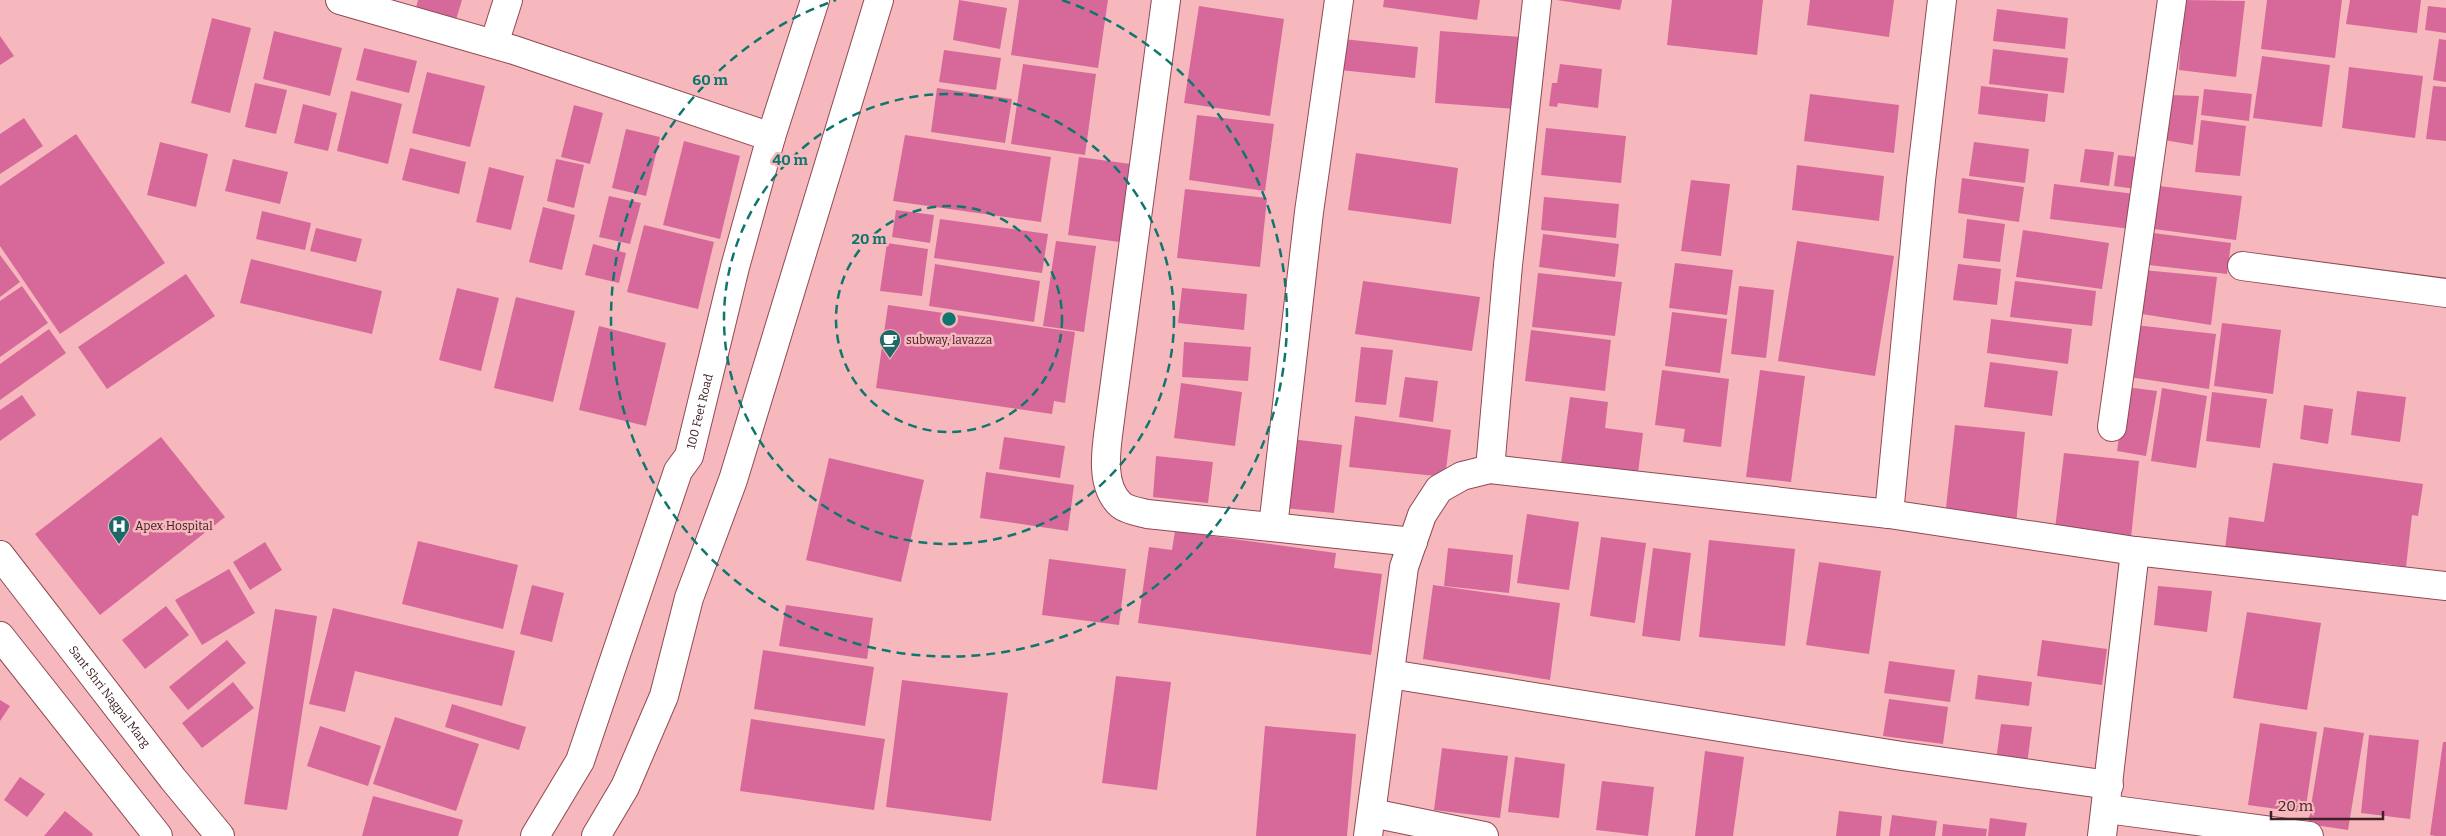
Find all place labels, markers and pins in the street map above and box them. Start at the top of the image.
centre of rings [940,310,958,328]
cafe icon: subway, lavazza [878,328,902,359]
place label: subway, lavazza [906,333,993,347]
hospital icon: Apex Hospital [107,514,131,545]
place label: Apex Hospital [135,519,213,533]

